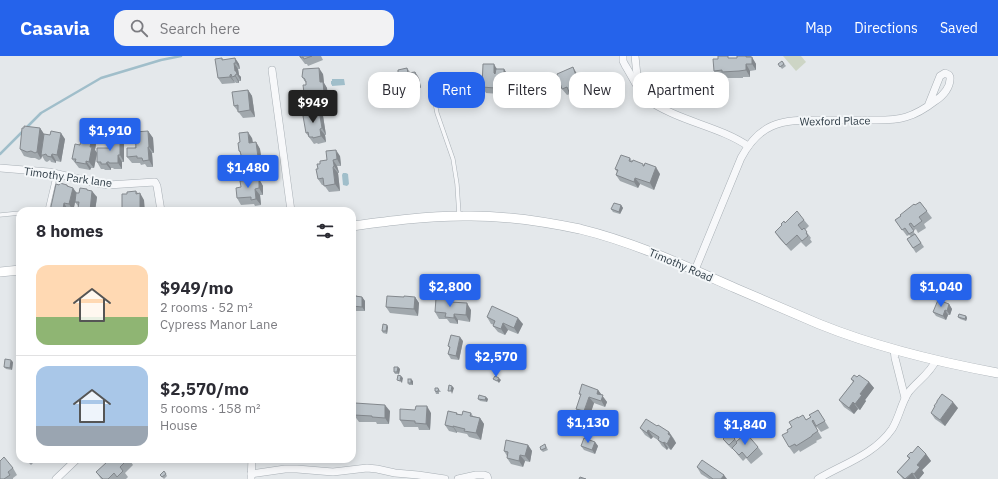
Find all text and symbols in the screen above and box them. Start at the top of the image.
search box [114,10,394,46]
text: Casavia [20,16,90,40]
icon: search [128,17,150,39]
text: Search here [160,19,240,38]
text: Map [805,19,832,37]
text: Directions [854,19,918,37]
text: Saved [940,19,978,37]
chip: Buy [368,72,420,108]
chip: Rent [428,72,485,108]
chip: Filters [493,72,561,108]
chip: New [569,72,625,108]
chip: Apartment [633,72,729,108]
pin: $949 [289,90,337,124]
text: $949 [297,94,329,111]
street label: Wexford Place [799,113,871,129]
pin: $1,910 [77,118,143,152]
text: $1,910 [88,122,132,139]
pin: $1,480 [215,155,281,189]
text: $1,480 [226,159,270,176]
street label: Timothy Park lane [23,164,113,190]
text: 8 homes [36,220,103,242]
icon: filters [314,220,336,242]
street label: Timothy Road [647,245,715,285]
pin: $2,800 [417,274,483,308]
pin: $1,040 [908,274,974,308]
text: $949/mo [160,277,233,299]
text: $2,800 [428,278,472,295]
text: $1,040 [919,278,963,295]
icon: home [68,281,116,329]
text: 2 rooms · 52 m² [160,299,253,316]
text: Cypress Manor Lane [160,316,278,333]
pin: $2,570 [463,344,529,378]
text: $2,570 [474,348,518,365]
text: $2,570/mo [160,378,249,400]
icon: home [68,382,116,430]
text: 5 rooms · 158 m² [160,400,261,417]
pin: $1,130 [555,410,621,444]
pin: $1,840 [712,412,778,446]
text: $1,130 [566,414,610,431]
text: $1,840 [723,416,767,433]
text: House [160,417,197,434]

